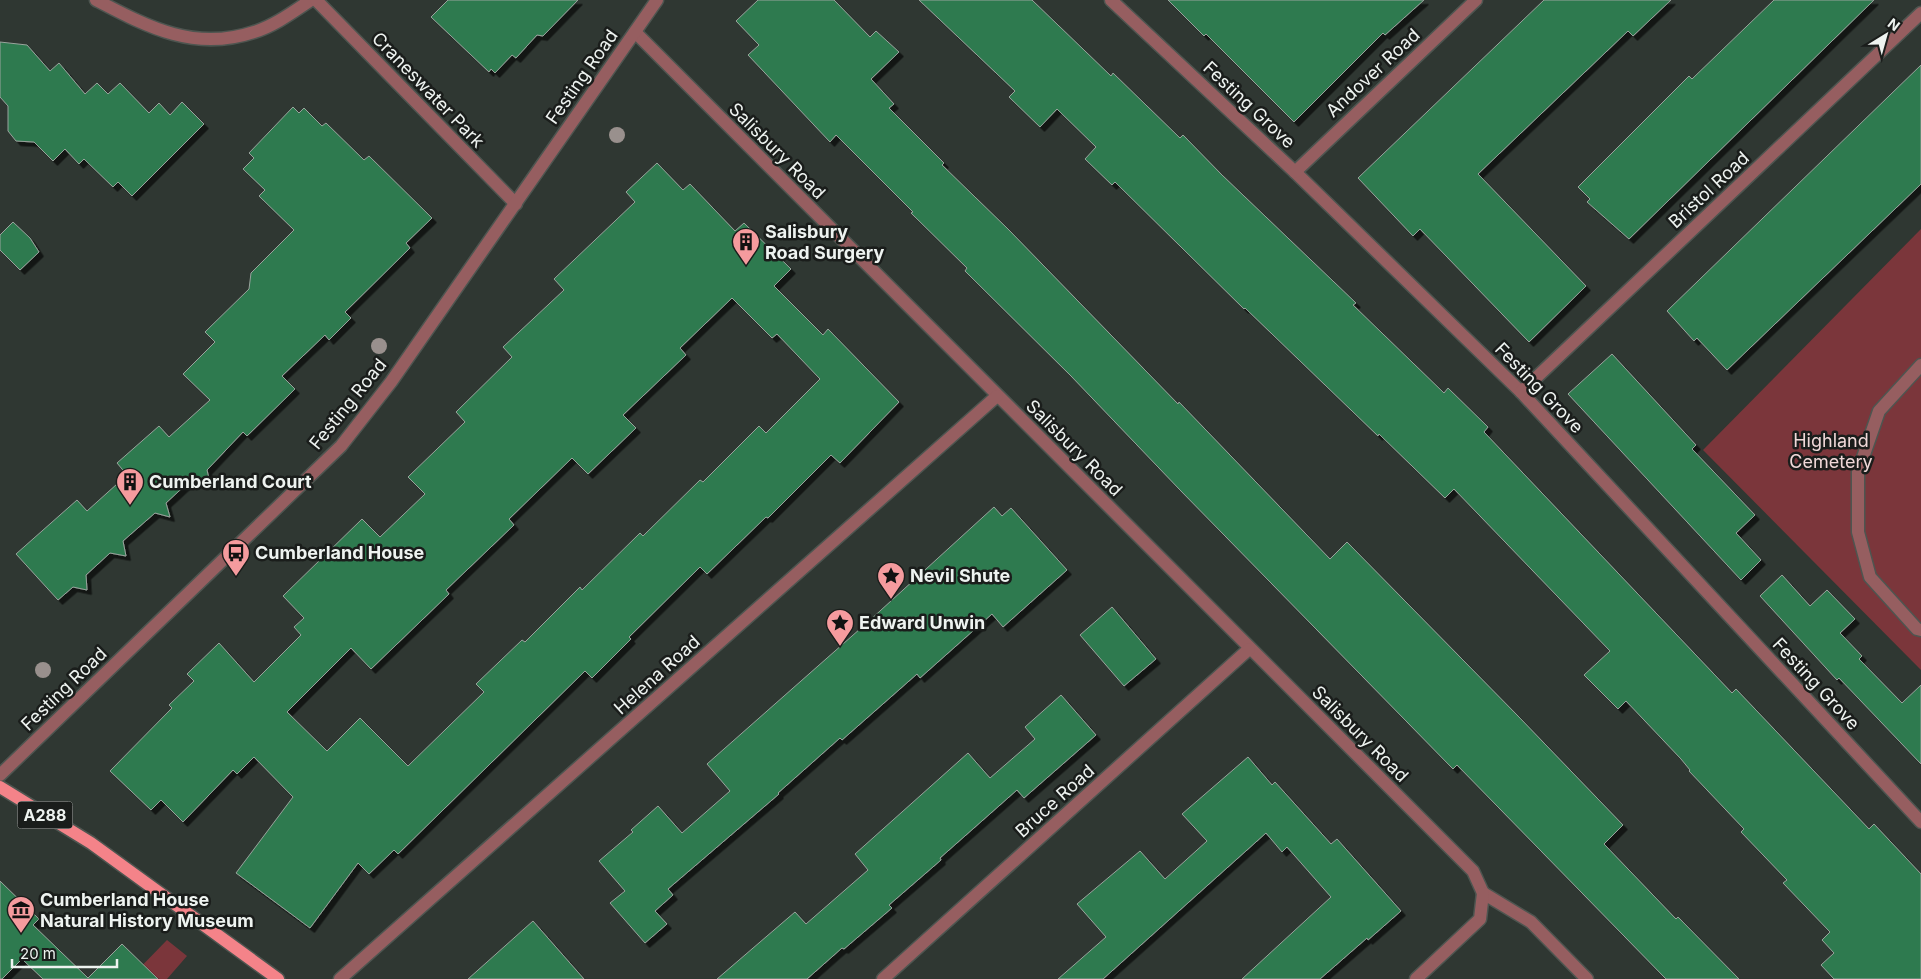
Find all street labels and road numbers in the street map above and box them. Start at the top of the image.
street label: Andover Road [1322,24,1424,121]
street label: Festing Road [541,26,622,128]
street label: Craneswater Park [368,28,489,152]
street label: Festing Grove [1199,57,1299,152]
street label: Salisbury Road [725,98,830,203]
street label: Bristol Road [1664,147,1753,232]
street label: Festing Grove [1491,338,1588,437]
street label: Festing Road [305,354,390,453]
street label: Salisbury Road [1022,395,1127,500]
street label: Helena Road [610,631,704,719]
street label: Festing Grove [1769,634,1864,734]
street label: Festing Road [17,643,111,735]
street label: Salisbury Road [1308,681,1413,786]
street label: Bruce Road [1011,760,1098,841]
road number: A288 [18,802,72,828]

